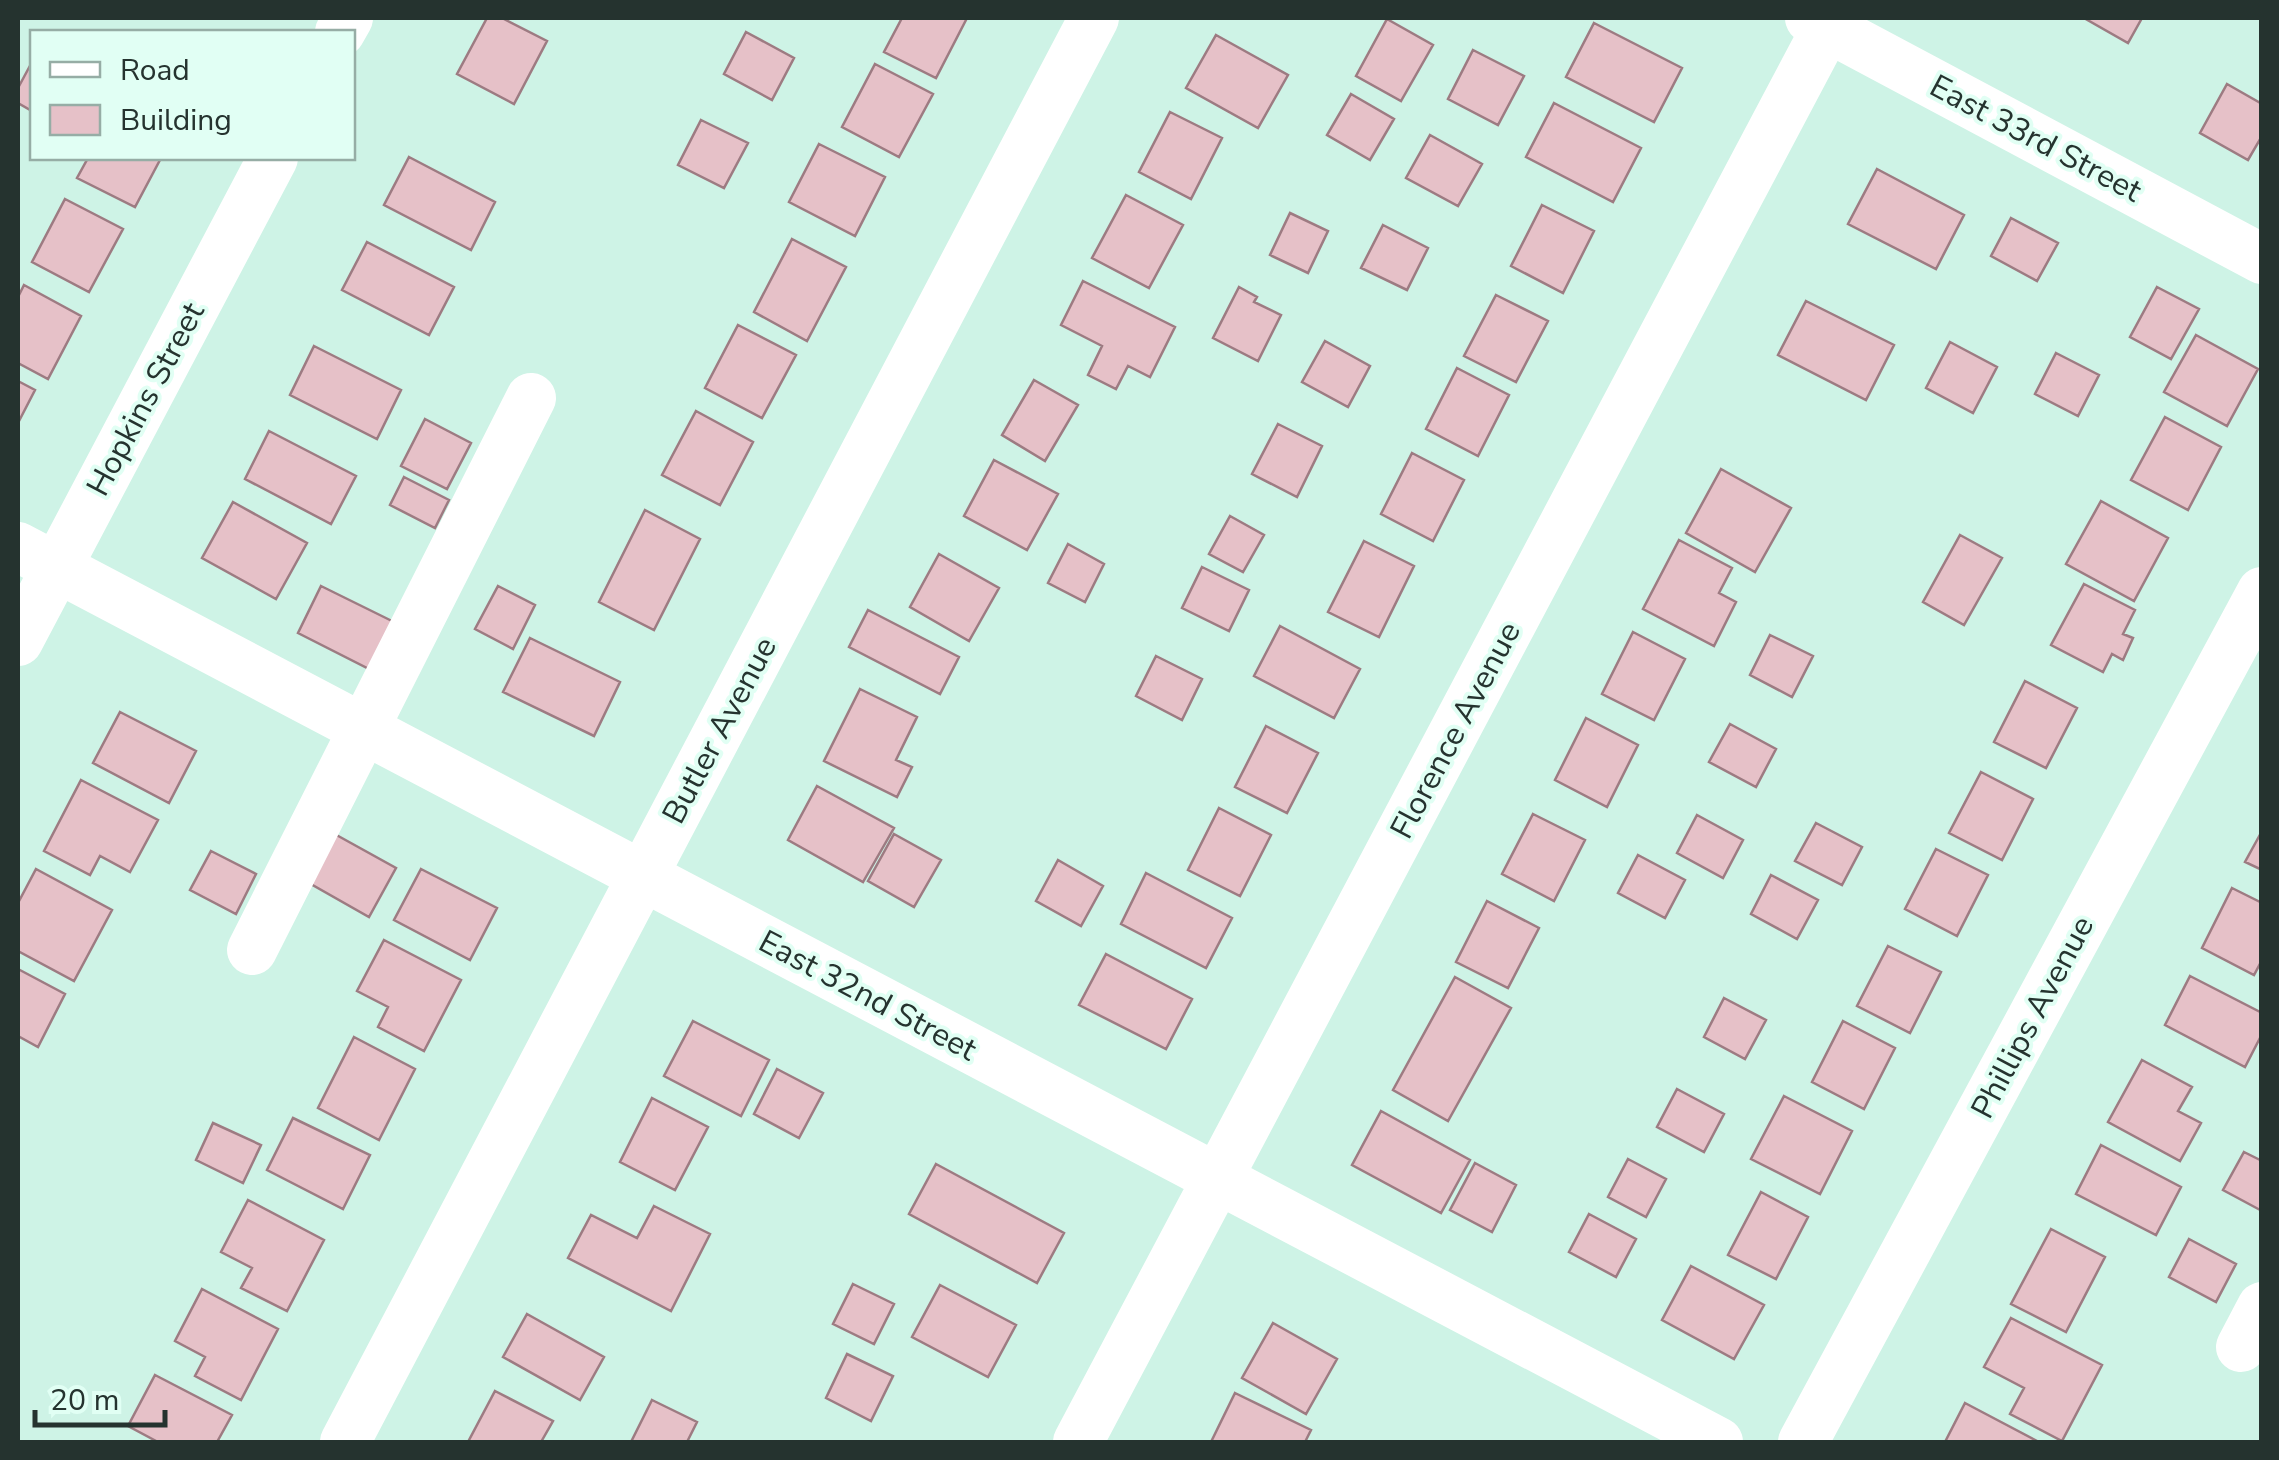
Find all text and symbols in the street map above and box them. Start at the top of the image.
legend [30,30,355,160]
text: Road [120,50,190,91]
street label: East 33rd Street [1922,65,2150,213]
text: Building [120,100,232,141]
street label: Hopkins Street [76,294,215,504]
street label: Florence Avenue [1380,614,1531,846]
street label: Butler Avenue [652,629,787,831]
street label: Phillips Avenue [1961,909,2104,1126]
street label: East 32nd Street [751,920,985,1071]
scale bar [35,1365,165,1427]
text: 20 m [50,1380,119,1421]

